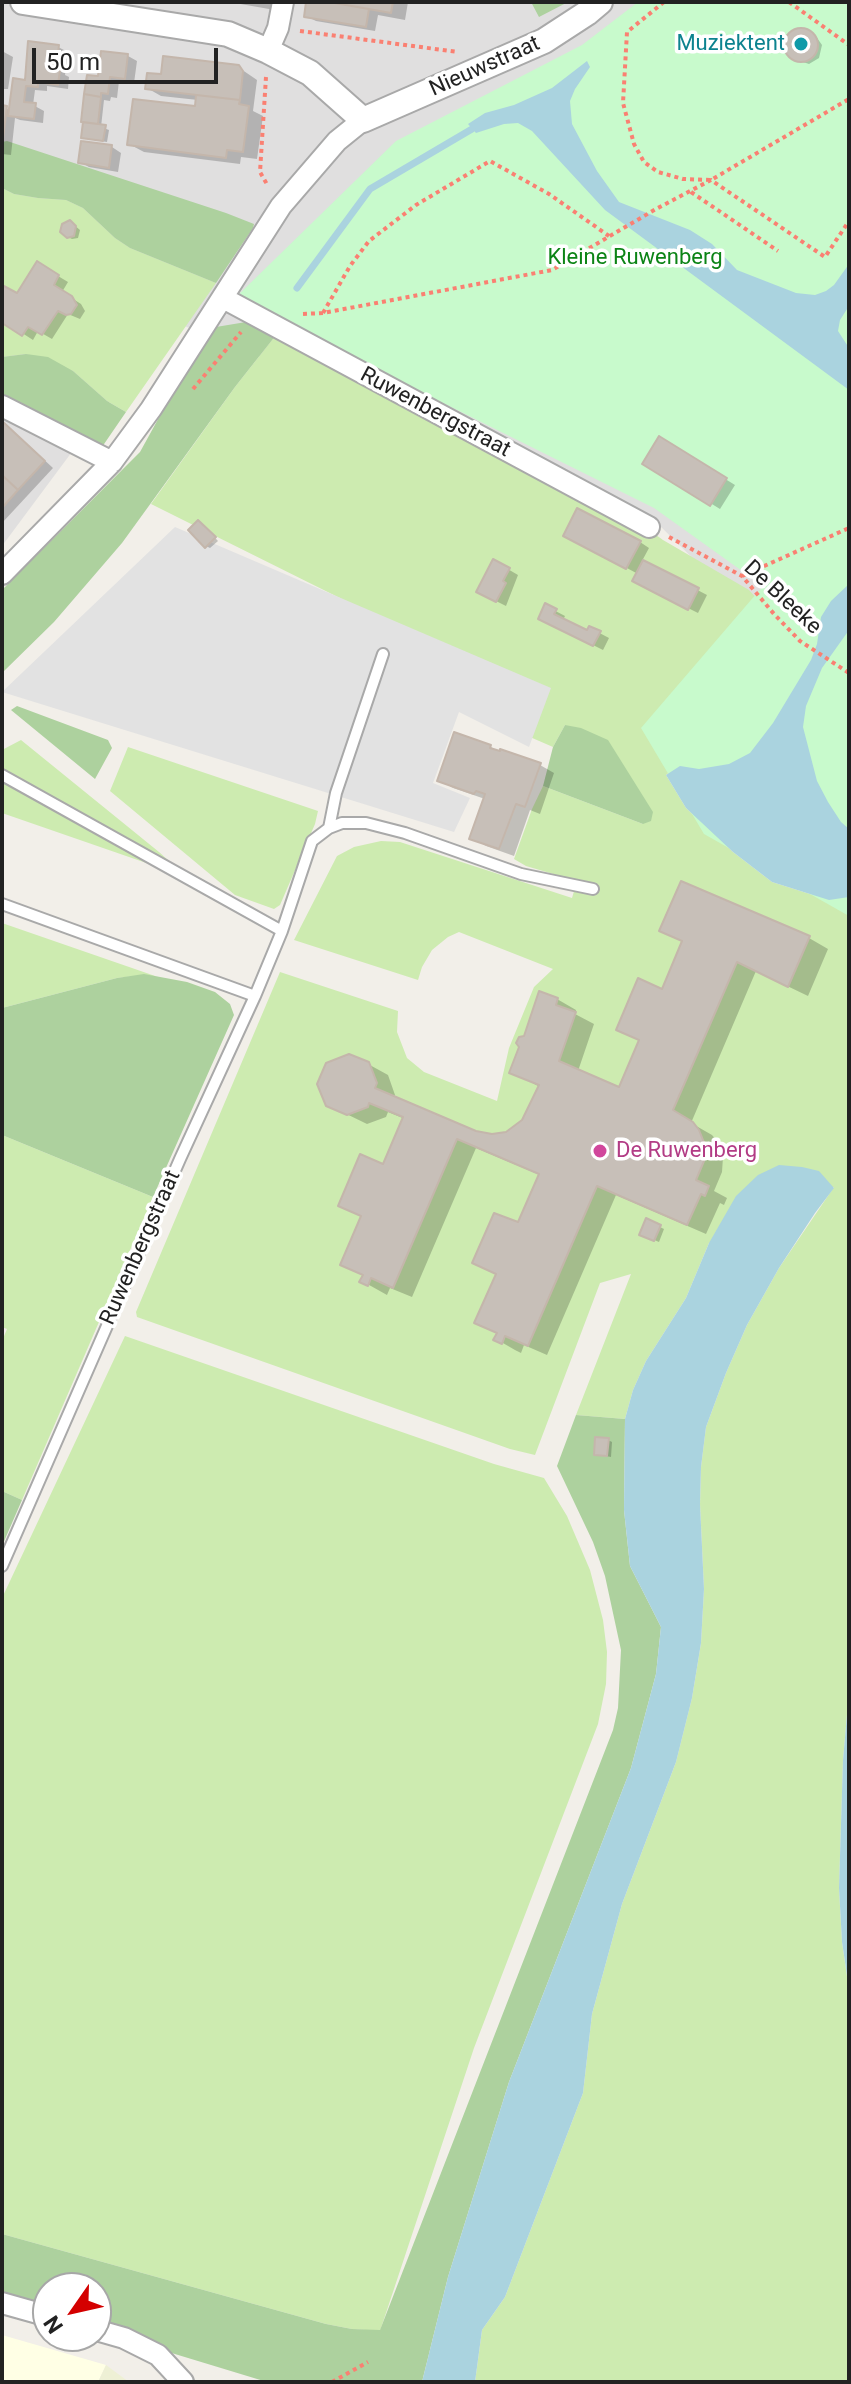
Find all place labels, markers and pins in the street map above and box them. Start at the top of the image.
place label: Muziektent [676,31,785,57]
marker: Muziektent [792,35,810,53]
place label: De Ruwenberg [616,1138,757,1164]
marker: De Ruwenberg [591,1142,609,1160]

